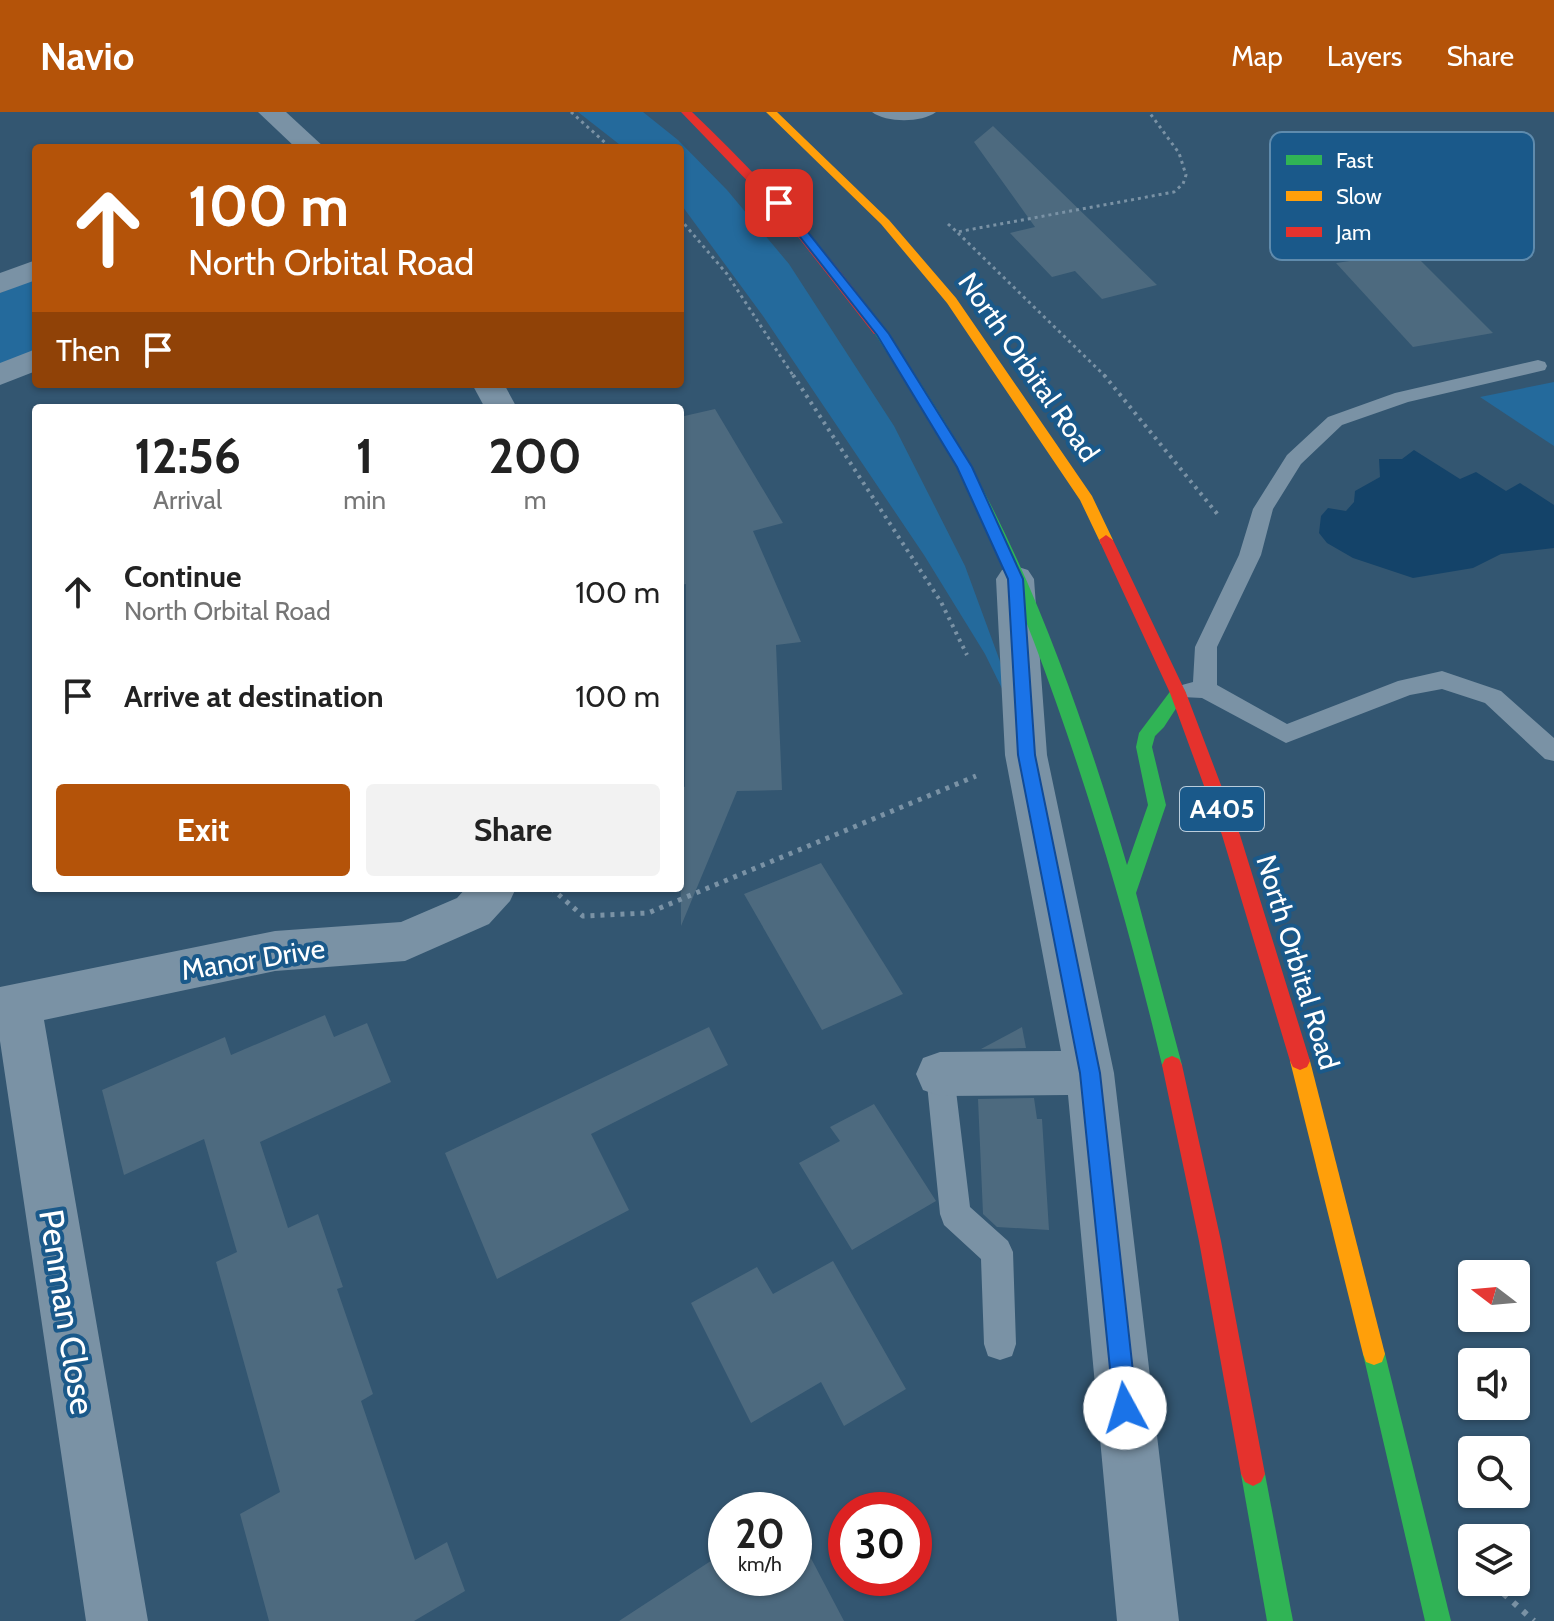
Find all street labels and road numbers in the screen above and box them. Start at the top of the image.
street label: North Orbital Road [951,266,1107,468]
road number: A405 [1180,787,1264,831]
street label: North Orbital Road [1249,851,1347,1073]
street label: Manor Drive [179,931,327,987]
street label: Penman Close [30,1206,104,1418]

